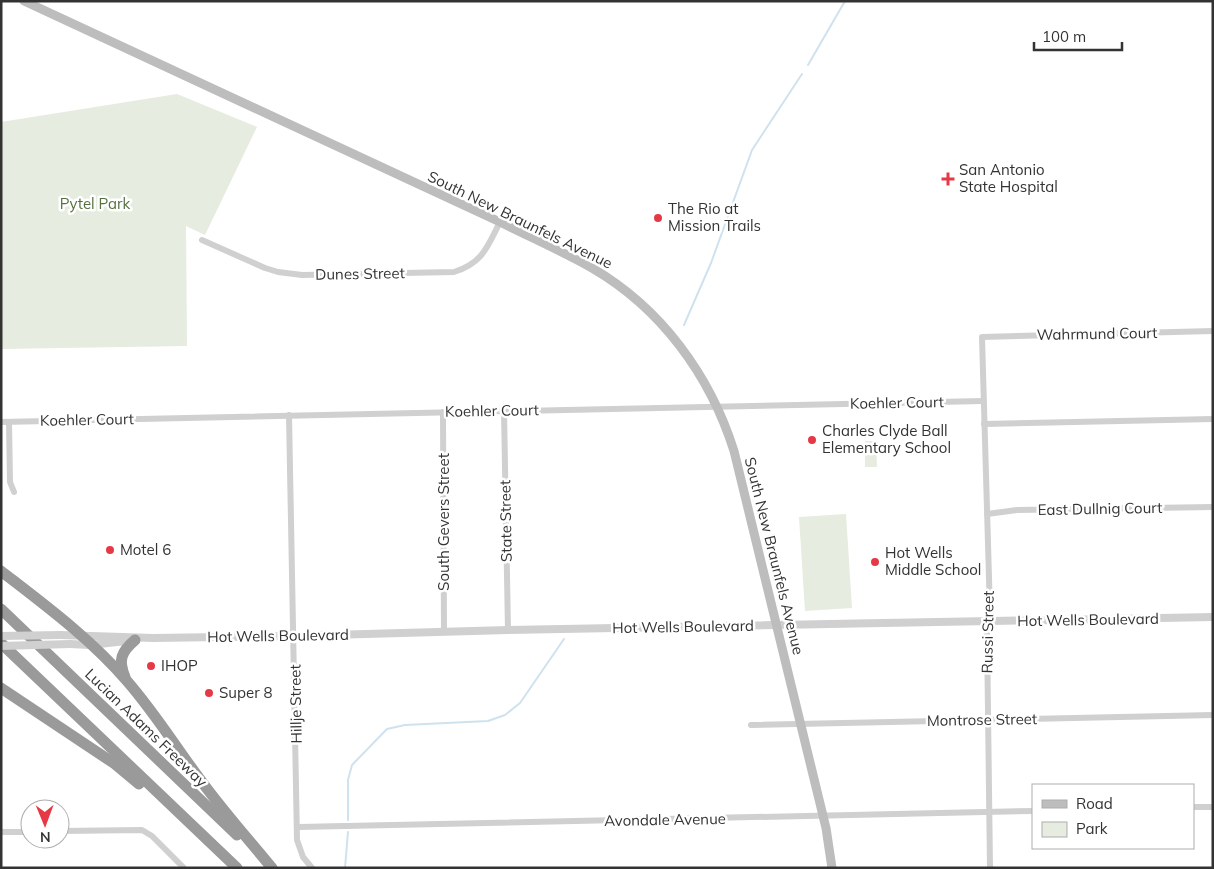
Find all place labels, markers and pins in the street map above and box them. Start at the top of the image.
place label: San Antonio State Hospital [959,160,1058,196]
marker: San Antonio State Hospital [941,172,955,186]
place label: The Rio at Mission Trails [668,199,761,235]
marker: The Rio at Mission Trails [652,212,664,224]
place label: Charles Clyde Ball Elementary School [822,421,951,457]
marker: Charles Clyde Ball Elementary School [806,434,818,446]
place label: Motel 6 [120,540,171,559]
place label: Hot Wells Middle School [885,543,981,579]
marker: Motel 6 [104,544,116,556]
marker: Hot Wells Middle School [869,556,881,568]
place label: IHOP [161,656,198,675]
marker: IHOP [145,660,157,672]
place label: Super 8 [219,683,273,702]
marker: Super 8 [203,687,215,699]

